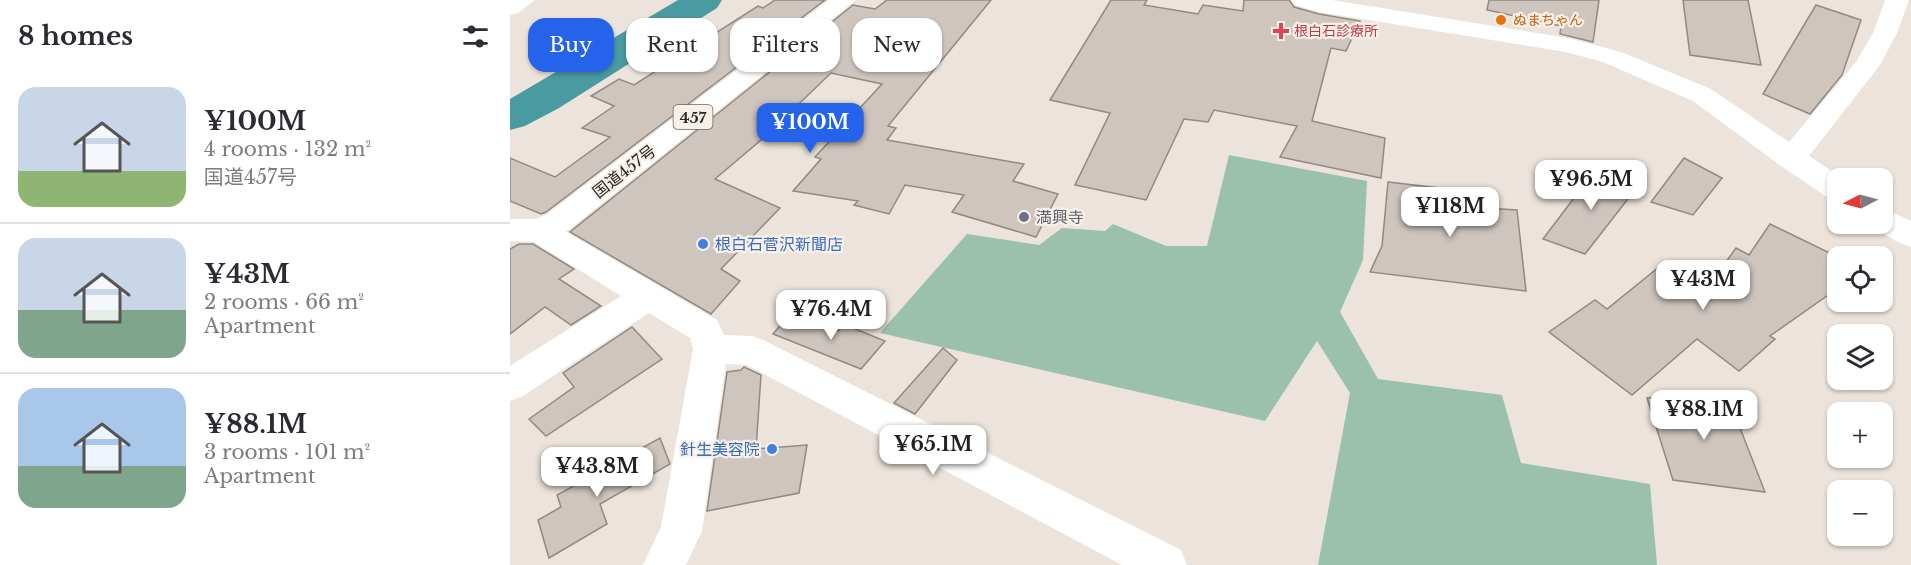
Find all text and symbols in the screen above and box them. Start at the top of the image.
place label: ぬまちゃん [1513,11,1583,29]
marker: ぬまちゃん [1494,13,1508,27]
chip: Buy [528,18,614,72]
chip: Rent [626,18,718,72]
chip: Filters [730,18,840,72]
chip: New [852,18,942,72]
text: 8 homes [18,20,133,52]
icon: filters [459,20,492,53]
marker: 根白石診療所 [1272,22,1290,40]
place label: 根白石診療所 [1294,22,1378,40]
pin: ¥100M [768,103,852,154]
text: ¥100M [204,105,306,137]
road number: 457 [674,105,712,129]
text: ¥100M [771,110,849,134]
icon: home [66,111,138,183]
text: 4 rooms · 132 m² [204,137,371,161]
street label: 国道457号 [588,140,660,202]
pin: ¥96.5M [1542,160,1640,211]
text: 国道457号 [204,165,297,189]
text: ¥96.5M [1549,167,1633,191]
north arrow [1827,168,1893,234]
map controls [1827,168,1893,546]
pin: ¥118M [1408,187,1492,238]
text: ¥118M [1415,194,1485,218]
place label: 満興寺 [1036,207,1084,227]
marker: 満興寺 [1017,210,1031,224]
place label: 根白石菅沢新聞店 [715,234,843,254]
marker: 根白石菅沢新聞店 [696,237,710,251]
button: locate [1827,246,1893,312]
text: ¥43M [204,258,290,290]
pin: ¥43M [1667,260,1739,311]
icon: home [66,262,138,334]
text: ¥43M [1670,267,1736,291]
text: 2 rooms · 66 m² [204,290,364,314]
pin: ¥76.4M [782,290,880,341]
text: ¥76.4M [790,297,872,321]
text: Apartment [204,314,315,338]
button: layers [1827,324,1893,390]
pin: ¥88.1M [1655,390,1753,441]
text: ¥88.1M [1664,397,1744,421]
button: + [1827,402,1893,468]
text: ¥88.1M [204,408,307,440]
icon: home [66,412,138,484]
pin: ¥65.1M [884,425,982,476]
text: ¥65.1M [893,432,973,456]
place label: 針生美容院 [680,439,760,459]
text: 3 rooms · 101 m² [204,440,370,464]
marker: 針生美容院 [765,442,779,456]
pin: ¥43.8M [548,447,646,498]
text: ¥43.8M [555,454,639,478]
text: Apartment [204,464,315,488]
button: − [1827,480,1893,546]

